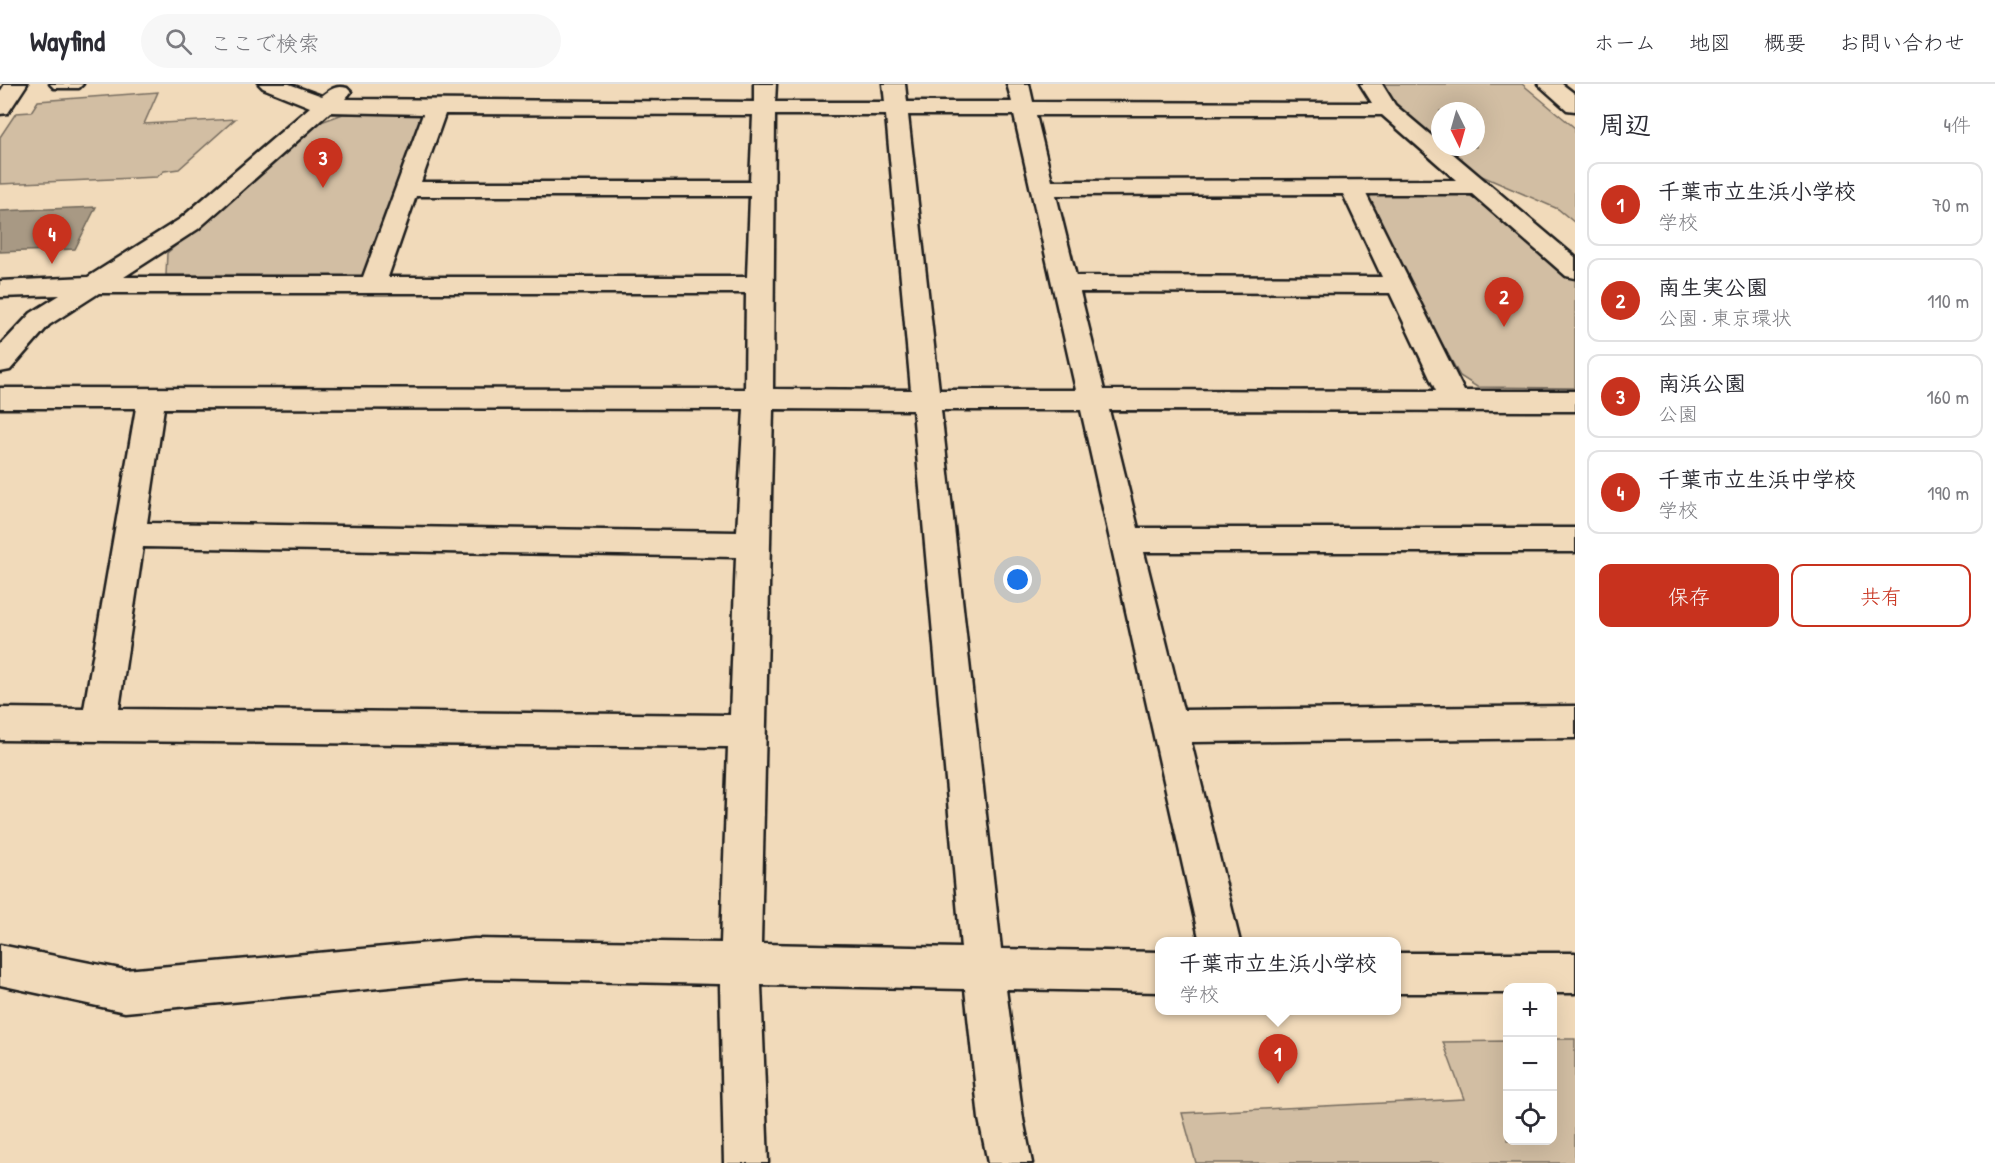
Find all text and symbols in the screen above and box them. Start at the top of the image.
search box [141,14,561,68]
text: Wayfind [30,22,105,60]
icon: search [162,25,195,58]
text: ここで検索 [210,28,320,58]
text: ホーム [1594,28,1656,57]
text: 地図 [1689,28,1731,57]
text: 概要 [1764,28,1806,57]
text: お問い合わせ [1839,28,1965,57]
north arrow [1431,102,1485,156]
text: 周辺 [1599,107,1651,142]
text: 4件 [1944,111,1971,138]
pin: 3 [304,138,342,188]
text: 千葉市立生浜小学校 [1658,176,1856,206]
text: 1 [1617,191,1624,218]
text: 70 m [1932,191,1969,218]
text: 学校 [1658,208,1698,235]
pin: 4 [32,214,72,264]
text: 南生実公園 [1658,272,1768,302]
pin: 2 [1484,278,1524,327]
text: 2 [1616,287,1625,314]
text: 110 m [1927,287,1969,314]
text: 公園 · 東京環状 [1658,304,1791,331]
text: 南浜公園 [1658,368,1746,398]
text: 3 [1616,383,1625,410]
text: 160 m [1927,383,1969,410]
text: 公園 [1658,400,1698,427]
text: 千葉市立生浜中学校 [1658,464,1856,494]
text: 4 [1617,479,1624,506]
text: 190 m [1927,479,1969,506]
text: 学校 [1658,496,1698,523]
button: 保存 [1599,564,1779,627]
button: 共有 [1791,564,1971,627]
your location [1003,565,1032,594]
popup [1155,937,1401,1015]
text: 千葉市立生浜小学校 [1179,948,1377,978]
text: 学校 [1179,980,1219,1007]
map controls [1503,983,1557,1145]
button: + [1503,983,1557,1037]
pin: 1 [1258,1034,1298,1084]
button: − [1503,1037,1557,1091]
button: locate [1503,1091,1557,1145]

